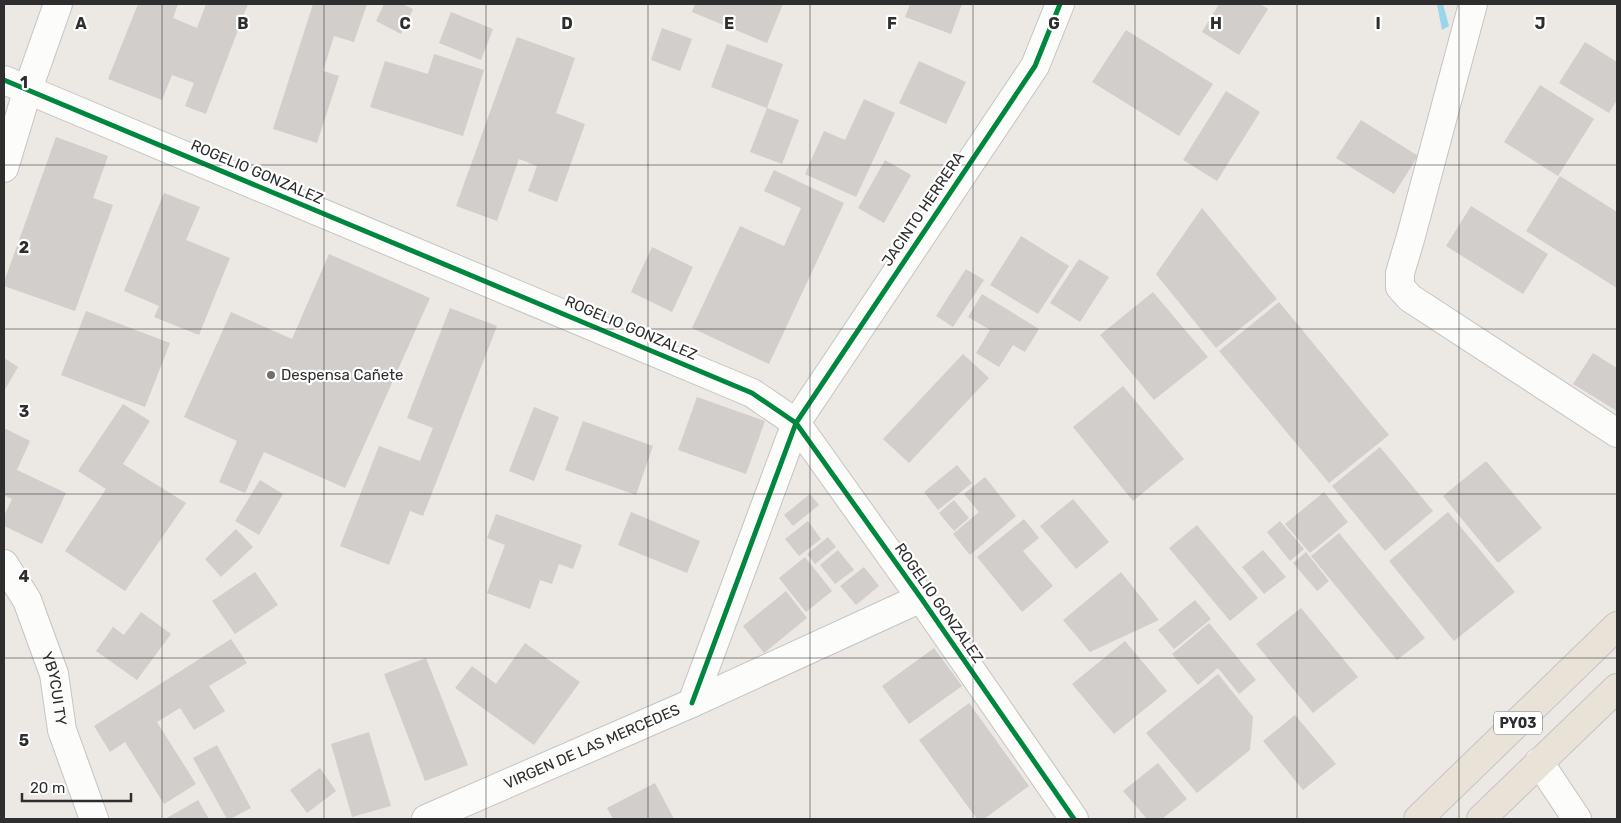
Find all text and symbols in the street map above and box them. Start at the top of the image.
text: A [75,14,87,33]
text: B [237,14,249,33]
text: C [399,14,411,33]
text: D [561,14,573,33]
text: E [724,14,734,33]
text: F [887,14,897,33]
text: G [1048,14,1060,33]
text: H [1210,14,1222,33]
text: I [1375,14,1381,33]
text: J [1535,14,1545,33]
text: 1 [20,73,28,92]
street label: ROGELIO GONZALEZ [188,136,326,208]
street label: JACINTO HERRERA [878,148,968,270]
text: 2 [19,238,29,257]
street label: ROGELIO GONZALEZ [562,292,700,364]
place label: Despensa Cañete [281,366,403,384]
marker: Despensa Cañete [265,369,277,381]
text: 3 [19,402,29,421]
street label: ROGELIO GONZALEZ [891,540,987,666]
text: 4 [19,567,30,586]
street label: YBYCUI TY [38,649,70,727]
street label: VIRGEN DE LAS MERCEDES [501,700,683,793]
road number: PY03 [1494,711,1542,734]
text: 5 [19,731,29,750]
scale bar [22,770,131,802]
text: 20 m [30,779,65,797]

